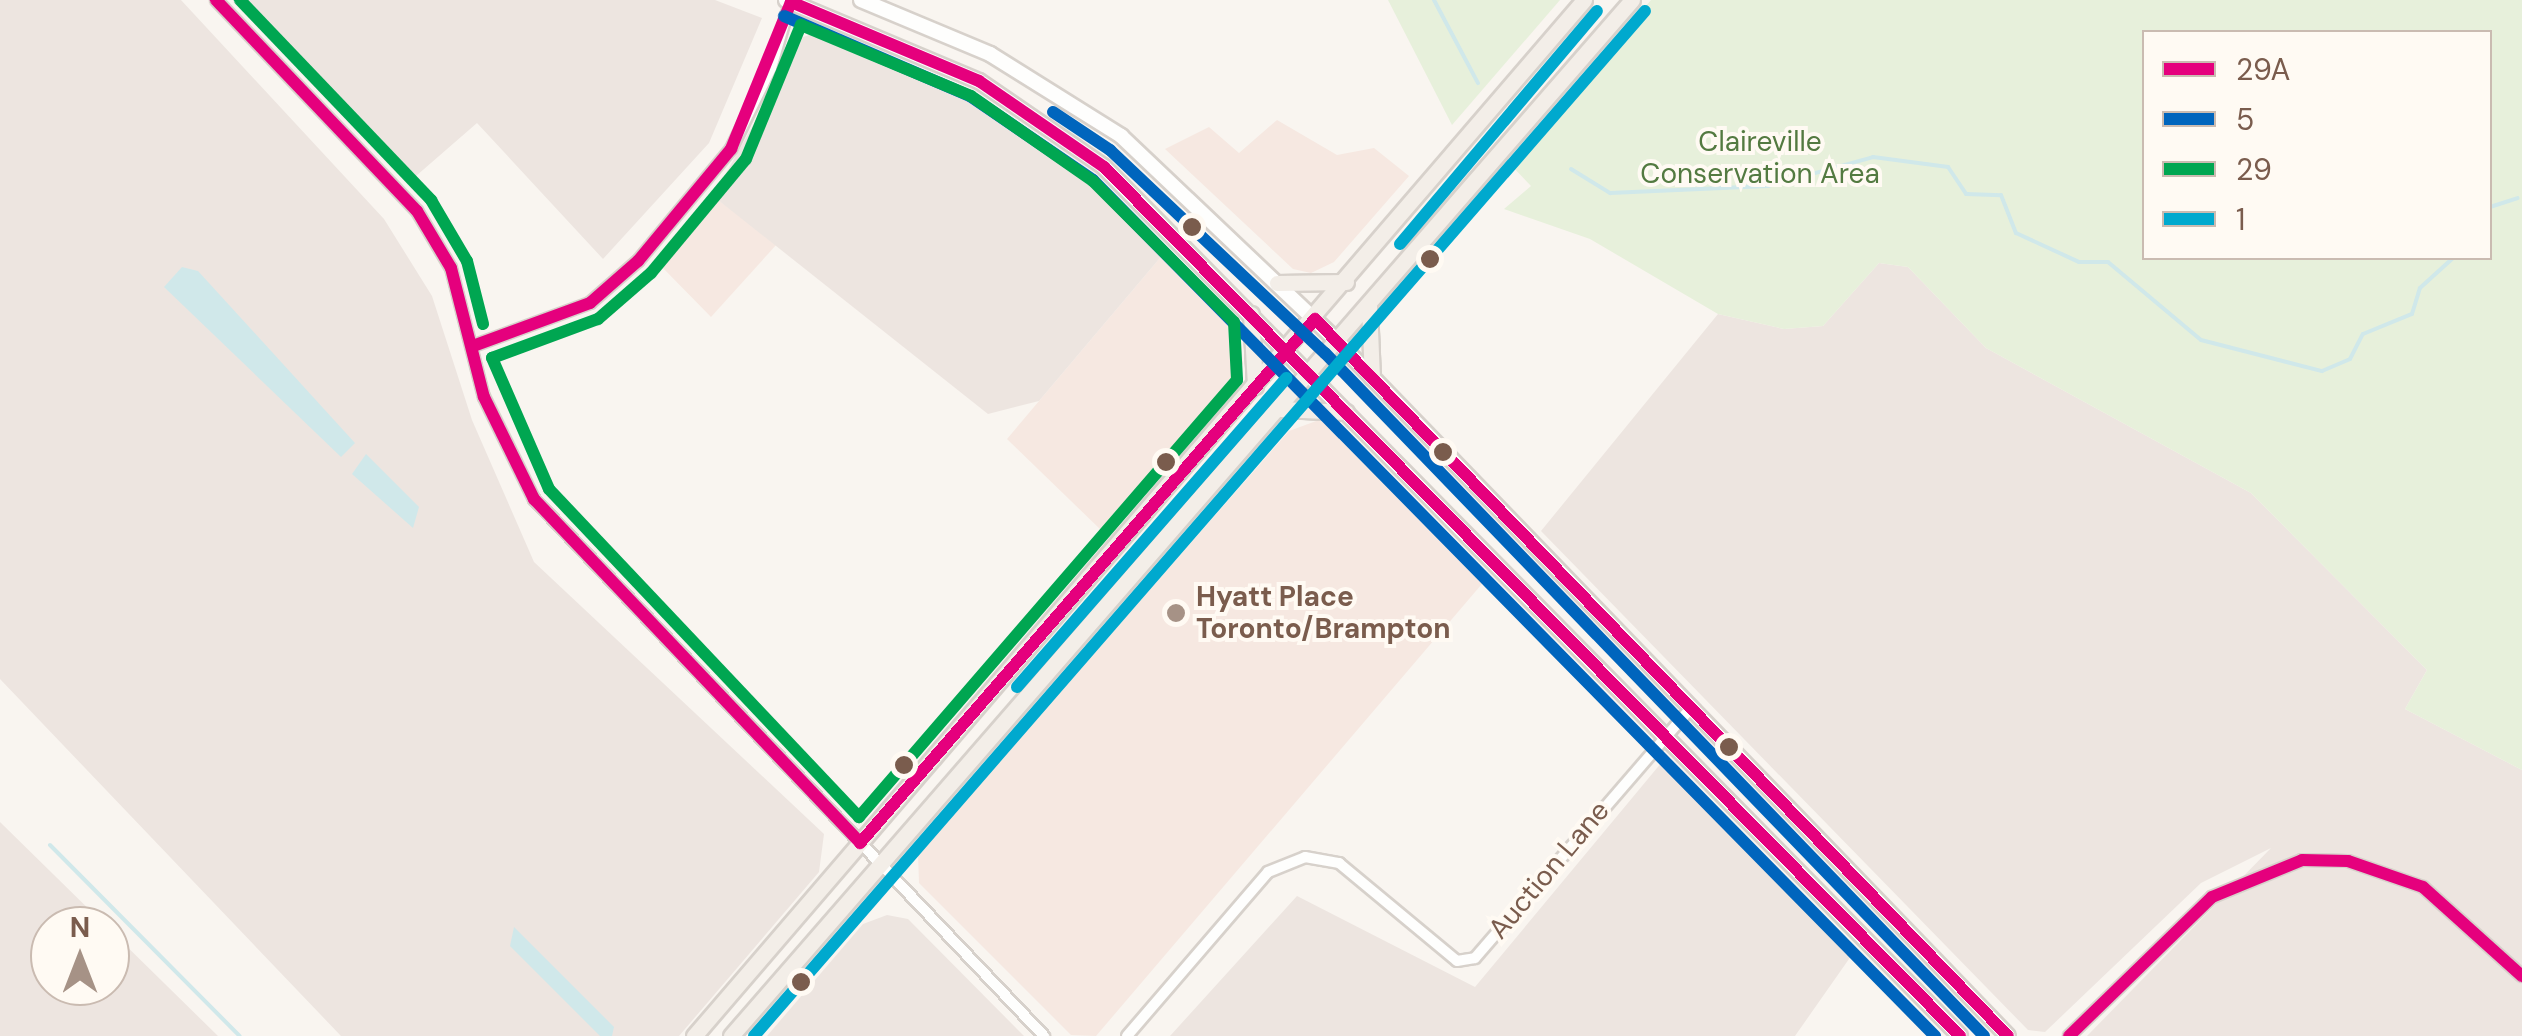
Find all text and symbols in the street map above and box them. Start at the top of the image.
legend [2142,30,2492,260]
text: 29A [2236,50,2290,89]
text: 5 [2236,100,2254,139]
park label: Claireville Conservation Area [1640,125,1880,191]
text: 29 [2236,150,2272,189]
text: 1 [2236,200,2245,239]
unlabelled marker [1182,217,1202,237]
unlabelled marker [1420,249,1440,269]
unlabelled marker [1433,442,1453,462]
unlabelled marker [1156,452,1176,472]
place label: Hyatt Place Toronto/Brampton [1196,580,1450,646]
marker: Hyatt Place Toronto/Brampton [1165,602,1187,624]
unlabelled marker [1719,737,1739,757]
unlabelled marker [894,755,914,775]
street label: Auction Lane [1482,794,1616,946]
north arrow [30,906,130,1006]
text: N [70,909,90,946]
unlabelled marker [791,972,811,992]

